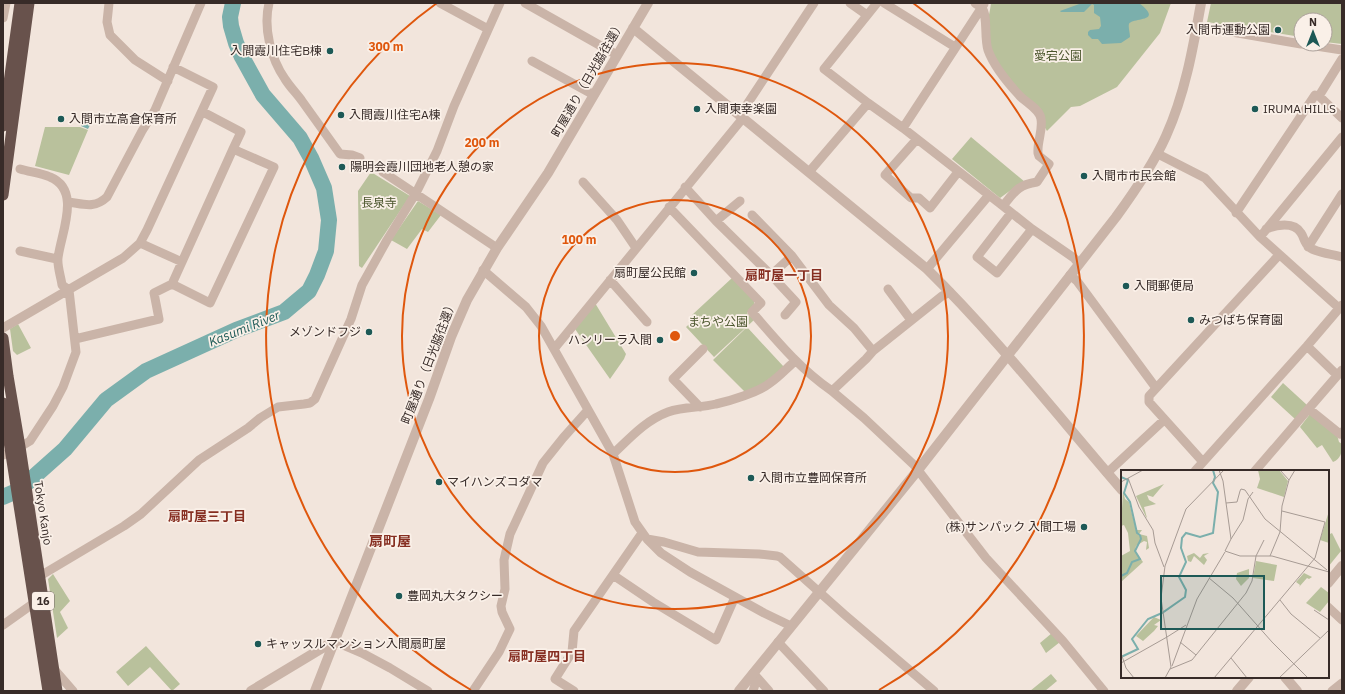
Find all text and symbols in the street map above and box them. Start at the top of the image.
north arrow [1293,12,1333,52]
text: N [1309,15,1317,29]
street label: 町屋通り（日光脇往還） [548,18,627,140]
place label: 入間市運動公園 [1186,22,1270,37]
marker: 入間市運動公園 [1273,25,1283,35]
text: 300 m [368,39,404,54]
place label: 入間霞川住宅B棟 [230,43,322,58]
marker: 入間霞川住宅B棟 [325,46,335,56]
park label: 愛宕公園 [1034,48,1082,63]
place label: 入間東幸楽園 [705,101,777,116]
place label: IRUMA HILLS [1263,101,1336,116]
marker: 入間東幸楽園 [692,104,702,114]
marker: IRUMA HILLS [1250,104,1260,114]
place label: 入間霞川住宅A棟 [349,107,441,122]
marker: 入間霞川住宅A棟 [336,110,346,120]
place label: 入間市立高倉保育所 [69,111,177,126]
marker: 入間市立高倉保育所 [56,114,66,124]
text: 200 m [464,135,500,150]
place label: 陽明会霞川団地老人憩の家 [350,159,494,174]
marker: 陽明会霞川団地老人憩の家 [337,162,347,172]
place label: 入間市市民会館 [1092,168,1176,183]
marker: 入間市市民会館 [1079,171,1089,181]
park label: 長泉寺 [361,195,397,210]
text: 100 m [561,232,597,247]
place label: 扇町屋公民館 [614,265,686,280]
district label: 扇町屋一丁目 [745,267,823,284]
marker: 扇町屋公民館 [689,268,699,278]
place label: 入間郵便局 [1134,278,1194,293]
marker: 入間郵便局 [1121,281,1131,291]
street label: 町屋通り（日光脇往還） [398,298,459,426]
water label: Kasumi River [206,306,283,350]
place label: みつばち保育園 [1199,312,1283,327]
park label: まちや公園 [688,314,748,329]
marker: みつばち保育園 [1186,315,1196,325]
place label: メゾンドフジ [289,324,361,339]
marker: メゾンドフジ [364,327,374,337]
centre of rings [668,329,682,343]
place label: ハンリーラ入間 [568,332,652,347]
marker: ハンリーラ入間 [655,335,665,345]
place label: 入間市立豊岡保育所 [759,470,867,485]
inset map [1121,470,1329,678]
marker: 入間市立豊岡保育所 [746,473,756,483]
place label: マイハンズコダマ [447,474,543,489]
marker: マイハンズコダマ [434,477,444,487]
street label: Tokyo Kanjo [31,480,56,546]
district label: 扇町屋三丁目 [168,508,246,525]
place label: (株)サンパック 入間工場 [945,519,1076,534]
marker: (株)サンパック 入間工場 [1079,522,1089,532]
district label: 扇町屋 [369,532,411,550]
place label: 豊岡丸大タクシー [407,588,503,603]
marker: 豊岡丸大タクシー [394,591,404,601]
road number: 16 [32,592,54,610]
place label: キャッスルマンション入間扇町屋 [266,636,446,651]
marker: キャッスルマンション入間扇町屋 [253,639,263,649]
district label: 扇町屋四丁目 [508,648,586,665]

